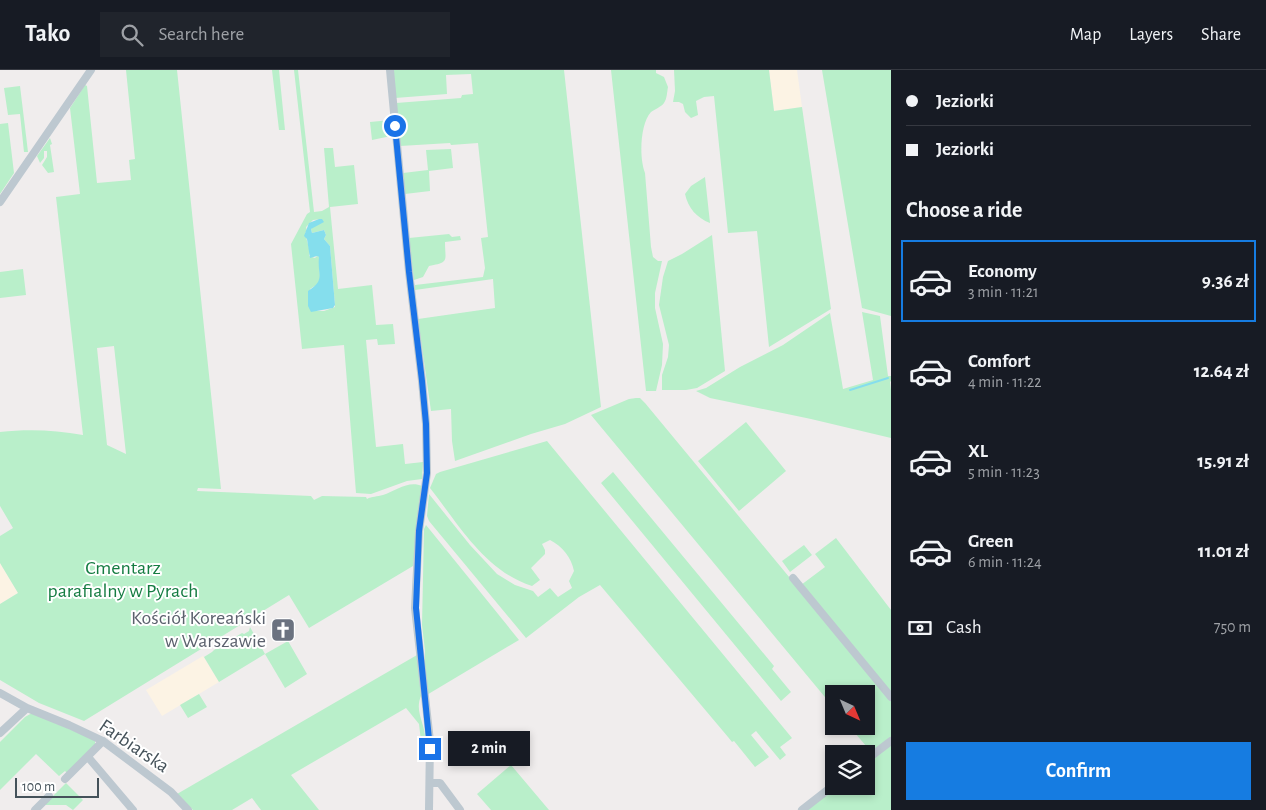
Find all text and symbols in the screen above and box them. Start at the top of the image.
search box [100,12,450,57]
icon: search [118,21,146,49]
text: Tako [25,22,70,46]
text: Search here [158,25,244,44]
text: Map [1070,26,1101,44]
text: Layers [1129,26,1173,44]
text: Share [1201,26,1241,44]
text: Jeziorki [936,92,994,111]
route start [384,115,406,137]
text: Jeziorki [936,140,994,159]
text: Choose a ride [906,199,1022,221]
icon: car [908,259,953,304]
text: Economy [968,262,1037,281]
text: 9.36 zł [1202,272,1249,291]
text: 3 min · 11:21 [968,284,1039,300]
icon: car [908,349,953,394]
text: Comfort [968,352,1030,371]
text: 12.64 zł [1194,362,1249,381]
text: 4 min · 11:22 [968,374,1041,390]
icon: car [908,439,953,484]
text: XL [968,442,988,461]
text: 15.91 zł [1197,452,1249,471]
text: 5 min · 11:23 [968,464,1040,480]
icon: car [908,529,953,574]
text: Green [968,532,1014,551]
text: 11.01 zł [1198,542,1249,561]
text: 6 min · 11:24 [968,554,1042,570]
park label: Cmentarz parafialny w Pyrach [48,558,198,601]
place label: Kościół Koreański w Warszawie [131,608,266,651]
icon: cash [906,614,934,642]
church icon: Kościół Koreański w Warszawie [270,617,296,643]
text: Cash [946,618,982,637]
text: 750 m [1214,619,1251,635]
north arrow [825,685,875,735]
map controls [825,685,875,795]
street label: Farbiarska [95,715,173,777]
callout: 2 min [448,732,530,766]
route end [419,738,441,760]
text: 2 min [471,740,507,756]
button: Confirm [906,742,1251,800]
button: layers [825,745,875,795]
scale bar [15,775,99,798]
text: 100 m [22,780,55,794]

